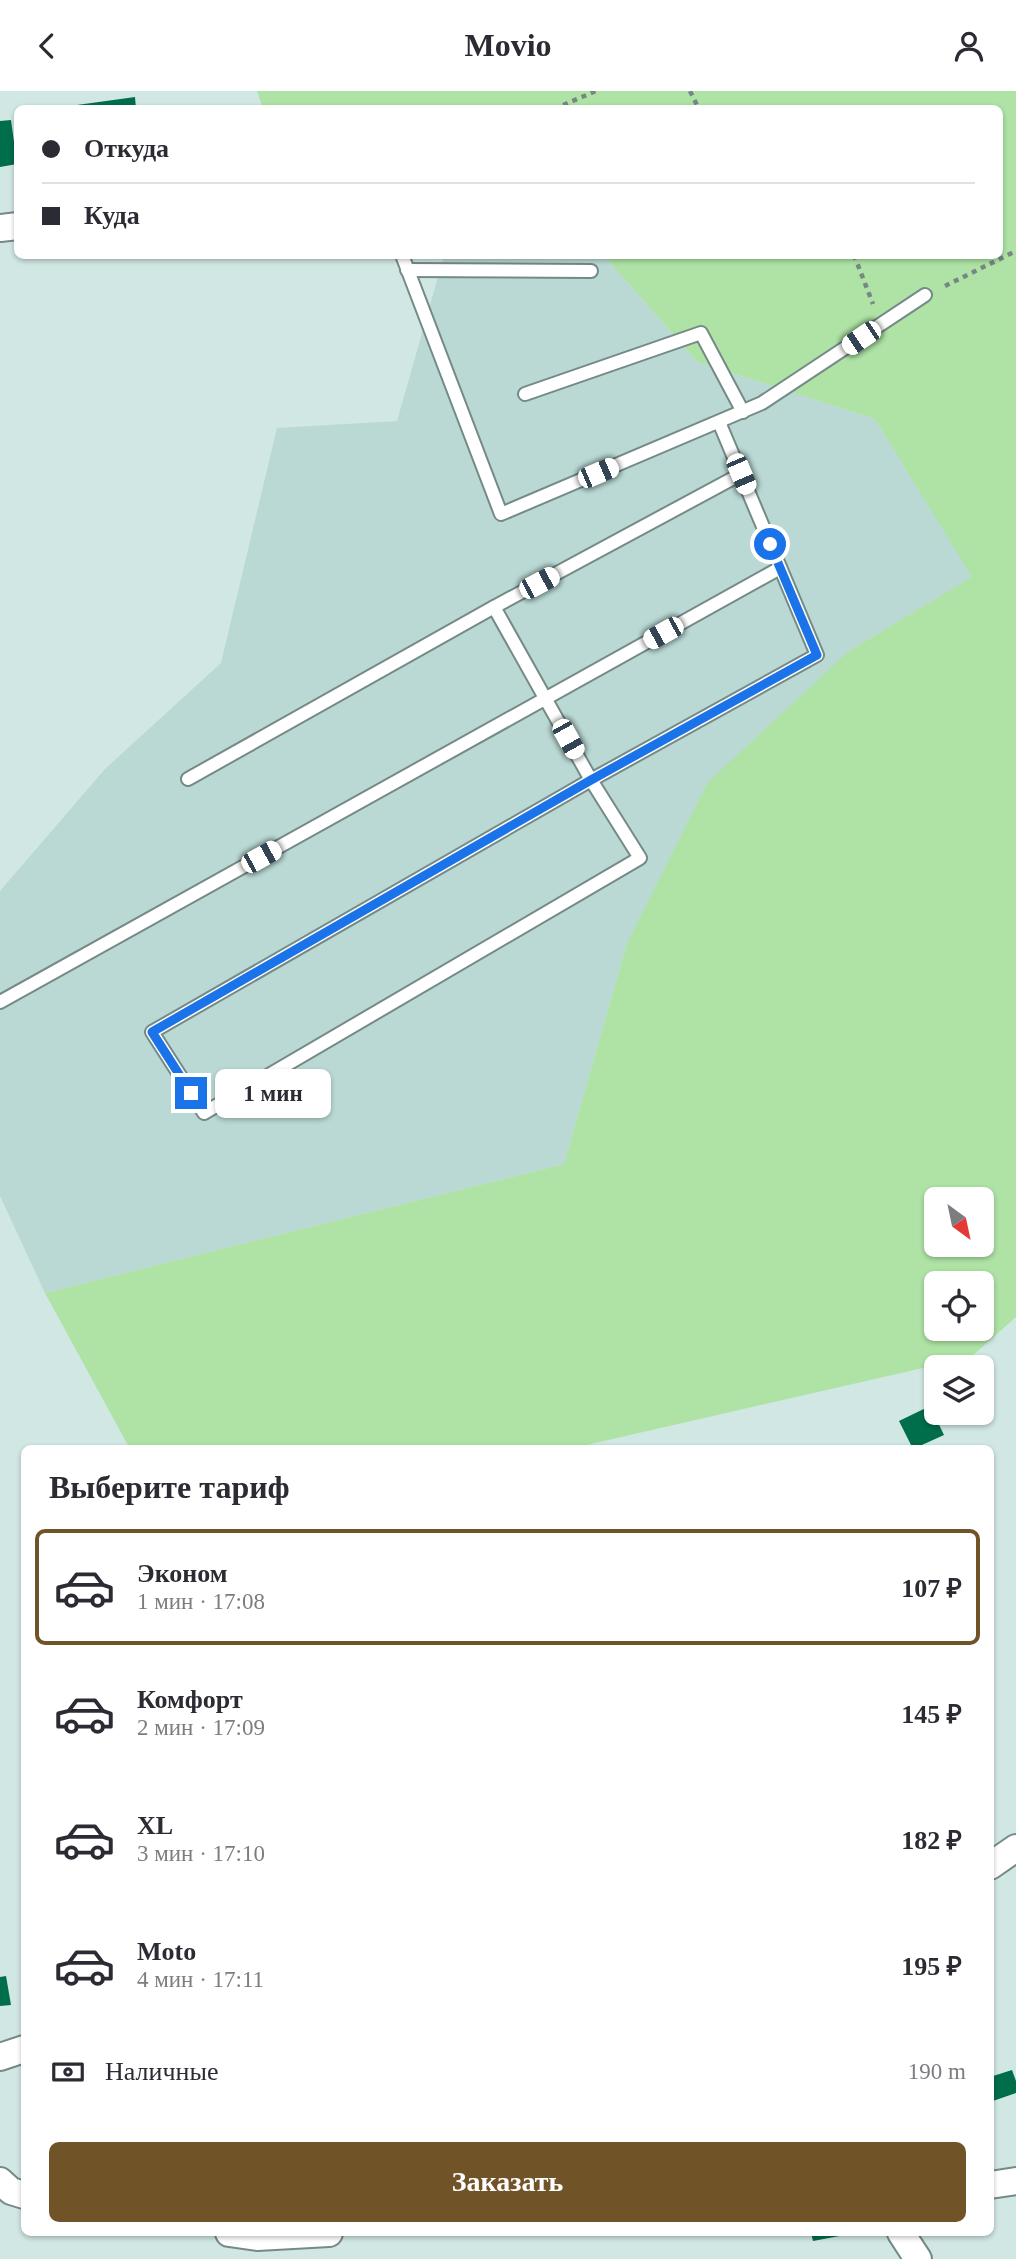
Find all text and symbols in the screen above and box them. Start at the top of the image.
icon: back [28,27,66,65]
text: Movio [464,27,552,63]
icon: person [950,27,988,65]
text: Откуда [84,134,169,163]
text: Куда [84,201,140,230]
car [838,318,885,358]
car [724,451,759,497]
car [575,455,622,491]
route start [754,528,786,560]
car [516,564,563,602]
car [640,614,687,652]
car [549,716,588,762]
car [238,838,285,876]
callout: 1 мин [216,1069,331,1117]
route end [175,1077,207,1109]
text: 1 мин [243,1081,303,1106]
north arrow [924,1187,994,1257]
map controls [924,1187,994,1425]
button: locate [924,1271,994,1341]
button: layers [924,1355,994,1425]
text: Выберите тариф [49,1469,290,1505]
icon: car [53,1556,116,1619]
text: Эконом [137,1559,227,1588]
text: 107 ₽ [901,1574,962,1603]
text: 1 мин · 17:08 [137,1589,265,1614]
icon: car [53,1682,116,1745]
text: Комфорт [137,1685,243,1714]
text: 145 ₽ [901,1700,962,1729]
text: 2 мин · 17:09 [137,1715,265,1740]
icon: car [53,1808,116,1871]
text: XL [137,1811,173,1840]
text: 182 ₽ [901,1826,962,1855]
text: 3 мин · 17:10 [137,1841,265,1866]
icon: car [53,1934,116,1997]
text: Moto [137,1937,196,1966]
text: 195 ₽ [901,1952,962,1981]
text: 4 мин · 17:11 [137,1967,264,1992]
icon: cash [49,2053,87,2091]
text: Наличные [105,2057,218,2086]
text: 190 m [908,2059,966,2084]
button: Заказать [49,2142,966,2222]

